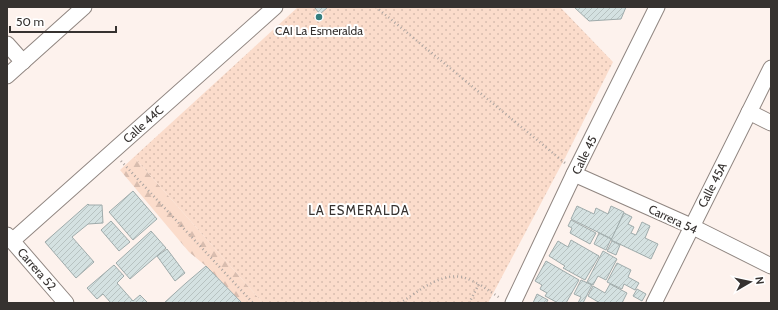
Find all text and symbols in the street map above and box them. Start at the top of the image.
scale bar [10,8,116,34]
marker: CAI La Esmeralda [314,12,324,22]
text: 50 m [16,14,44,29]
place label: CAI La Esmeralda [275,23,363,38]
street label: Calle 44C [120,102,166,146]
street label: Calle 45 [568,133,600,177]
street label: Calle 45A [694,159,730,210]
street label: Carrera 54 [646,201,700,237]
district label: LA ESMERALDA [308,202,410,218]
street label: Carrera 52 [14,245,60,293]
north arrow [730,262,770,302]
text: N [752,275,767,285]

